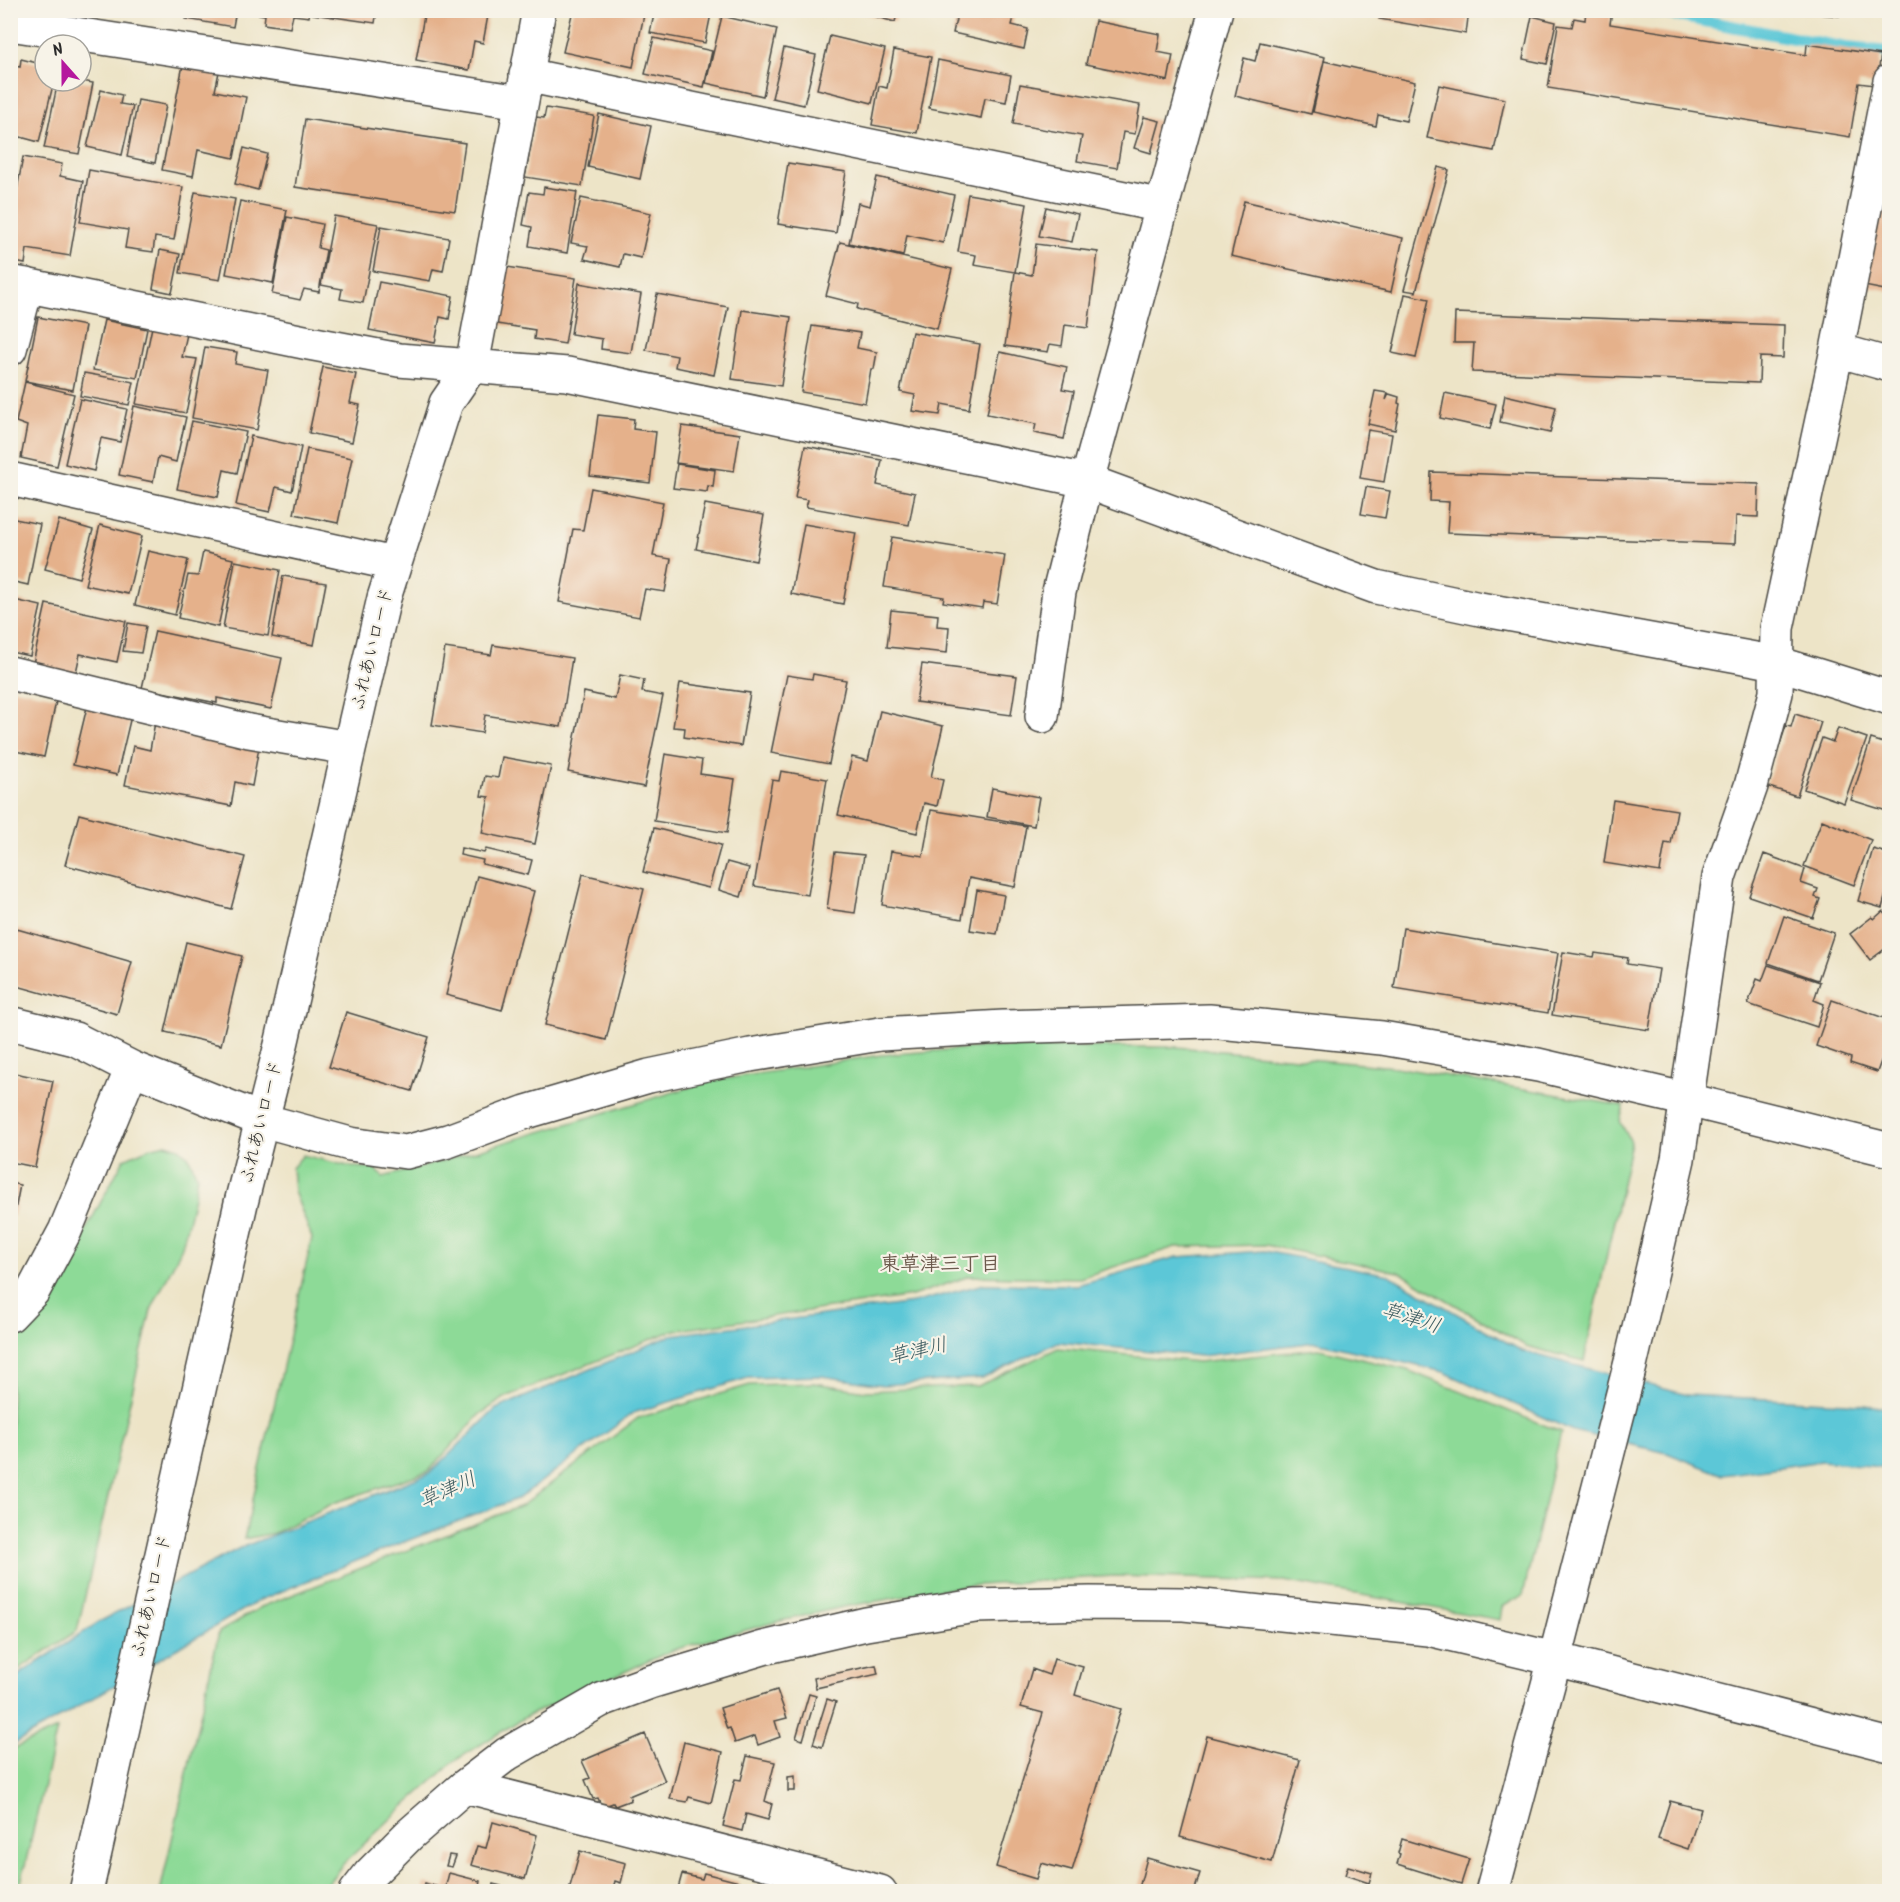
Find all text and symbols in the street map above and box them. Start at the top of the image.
north arrow [33,33,93,93]
text: N [49,37,67,64]
street label: ふれあいロード [344,584,402,714]
street label: ふれあいロード [233,1057,291,1187]
district label: 東草津三丁目 [880,1249,1000,1281]
water label: 草津川 [1378,1295,1444,1343]
water label: 草津川 [885,1330,951,1374]
water label: 草津川 [414,1464,482,1518]
street label: ふれあいロード [124,1531,180,1661]

